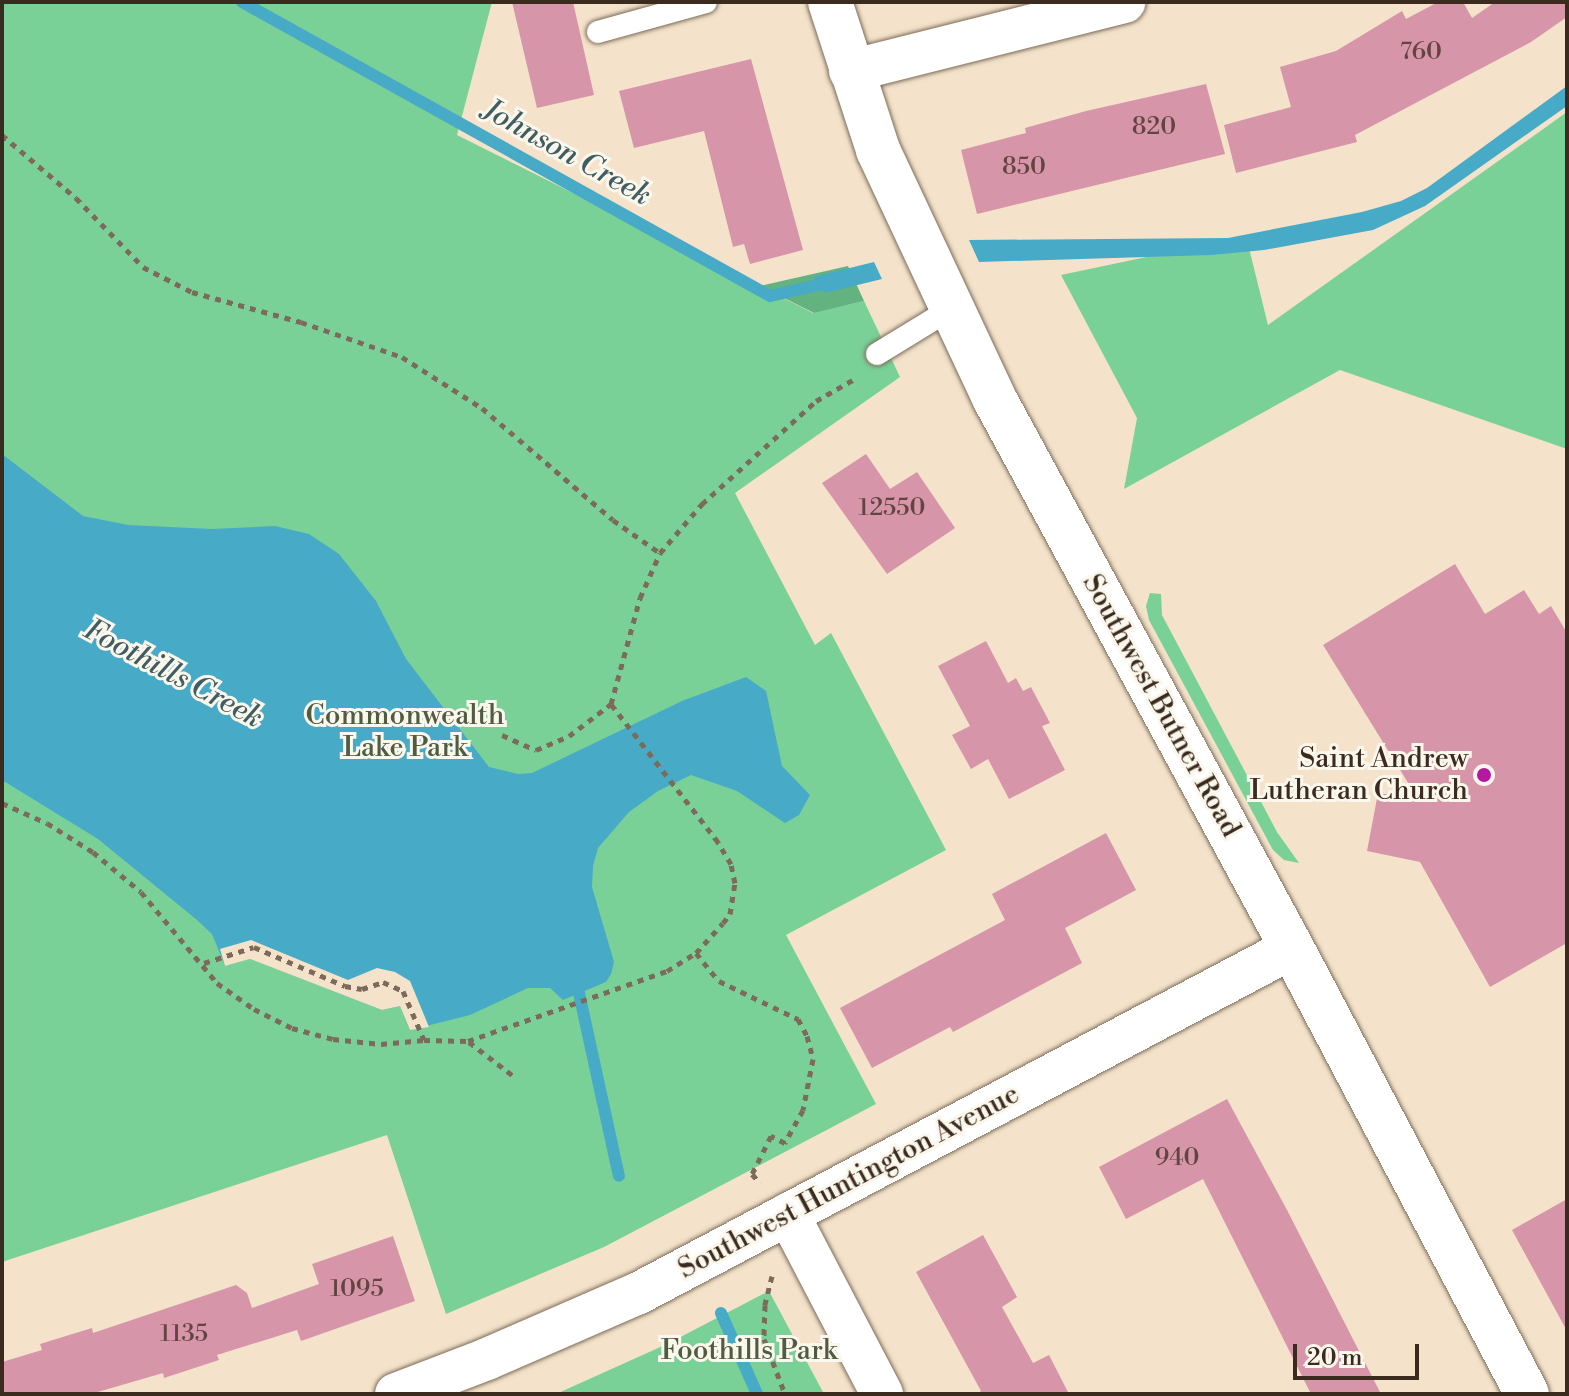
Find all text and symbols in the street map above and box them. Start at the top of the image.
house number: 760 [1400,39,1442,67]
water label: Johnson Creek [477,92,657,214]
house number: 820 [1132,114,1176,142]
house number: 850 [1002,154,1046,182]
house number: 12550 [859,495,925,523]
street label: Southwest Butner Road [1075,569,1247,843]
water label: Foothills Creek [77,612,269,736]
park label: Commonwealth Lake Park [305,699,505,765]
place label: Saint Andrew Lutheran Church [1250,742,1468,808]
marker: Saint Andrew Lutheran Church [1475,766,1493,784]
street label: Southwest Huntington Avenue [673,1078,1025,1286]
house number: 940 [1155,1145,1199,1173]
house number: 1095 [330,1276,384,1304]
house number: 1135 [160,1321,208,1349]
scale bar [1297,1328,1423,1378]
park label: Foothills Park [661,1334,837,1368]
text: 20 m [1307,1343,1363,1373]

